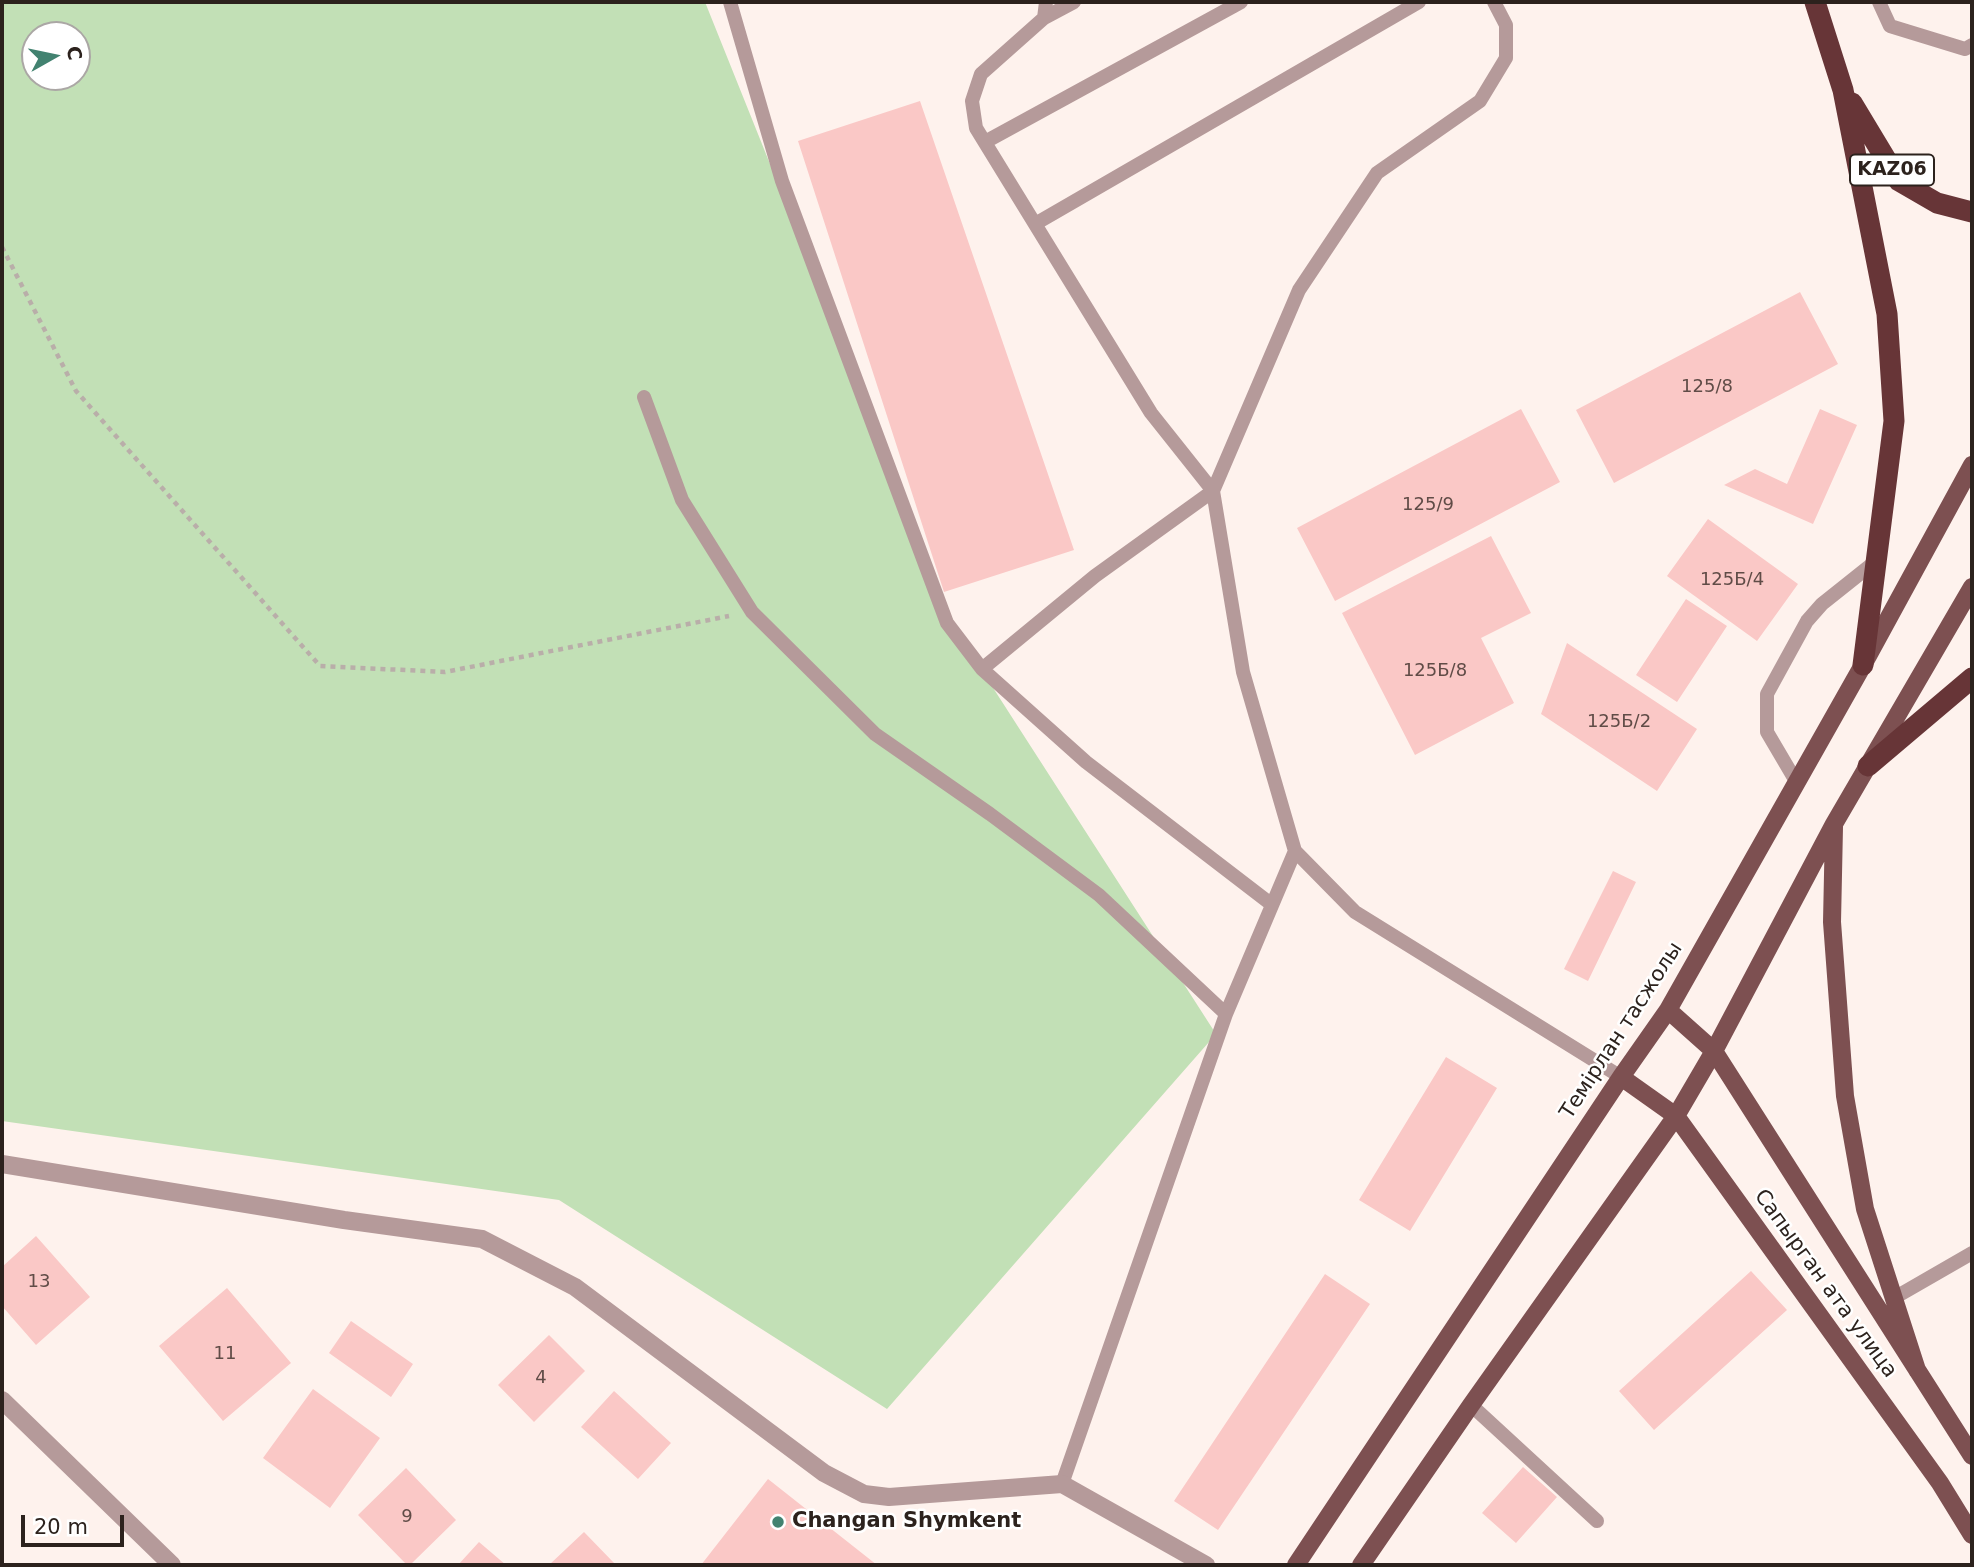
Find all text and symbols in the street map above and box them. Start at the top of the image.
north arrow [21,21,91,91]
text: С [63,44,87,62]
road number: KАZ06 [1850,154,1934,186]
house number: 125/8 [1681,376,1733,398]
house number: 125/9 [1402,494,1454,516]
house number: 125Б/4 [1700,569,1764,591]
house number: 125Б/8 [1403,660,1467,682]
house number: 125Б/2 [1587,711,1651,733]
street label: Темірлан тасжолы [1555,938,1689,1124]
street label: Сапырган ата улица [1748,1185,1902,1383]
house number: 13 [28,1271,50,1293]
house number: 11 [214,1343,236,1365]
house number: 4 [535,1367,547,1389]
scale bar [24,1500,128,1544]
house number: 9 [401,1506,413,1528]
place label: Changan Shymkent [792,1509,1021,1535]
marker: Changan Shymkent [770,1514,786,1530]
text: 20 m [34,1515,88,1539]

